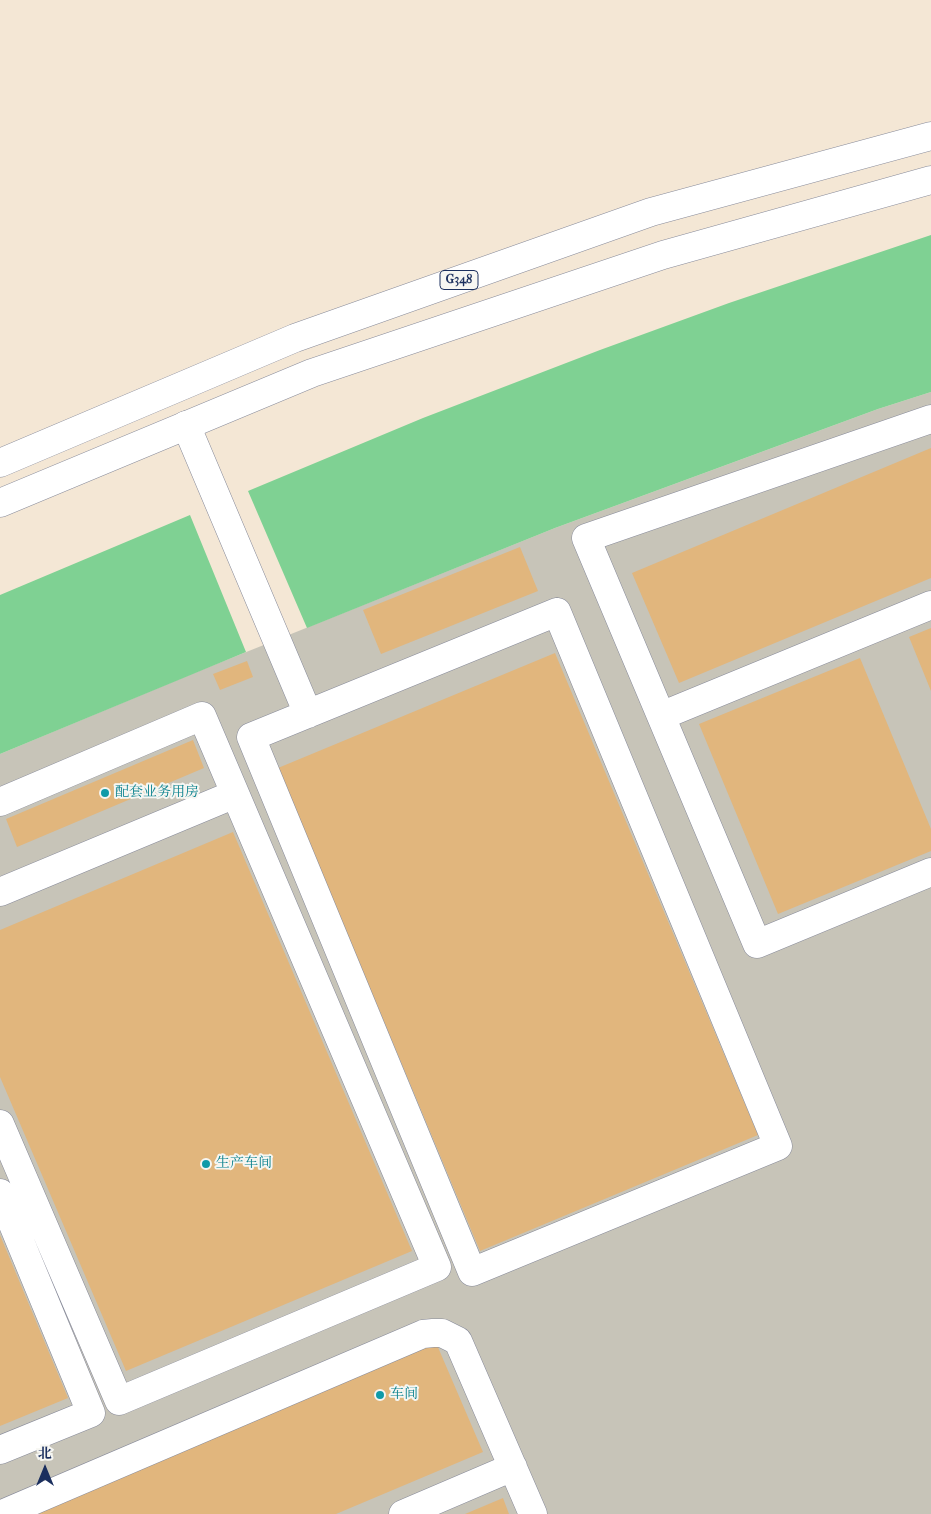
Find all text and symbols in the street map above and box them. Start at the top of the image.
road number: G348 [440,270,478,290]
place label: 配套业务用房 [115,785,199,801]
marker: 配套业务用房 [99,787,111,799]
place label: 生产车间 [216,1156,272,1172]
marker: 生产车间 [200,1158,212,1170]
place label: 车间 [390,1387,418,1403]
marker: 车间 [374,1389,386,1401]
north arrow [20,1444,70,1494]
text: 北 [38,1445,52,1462]

